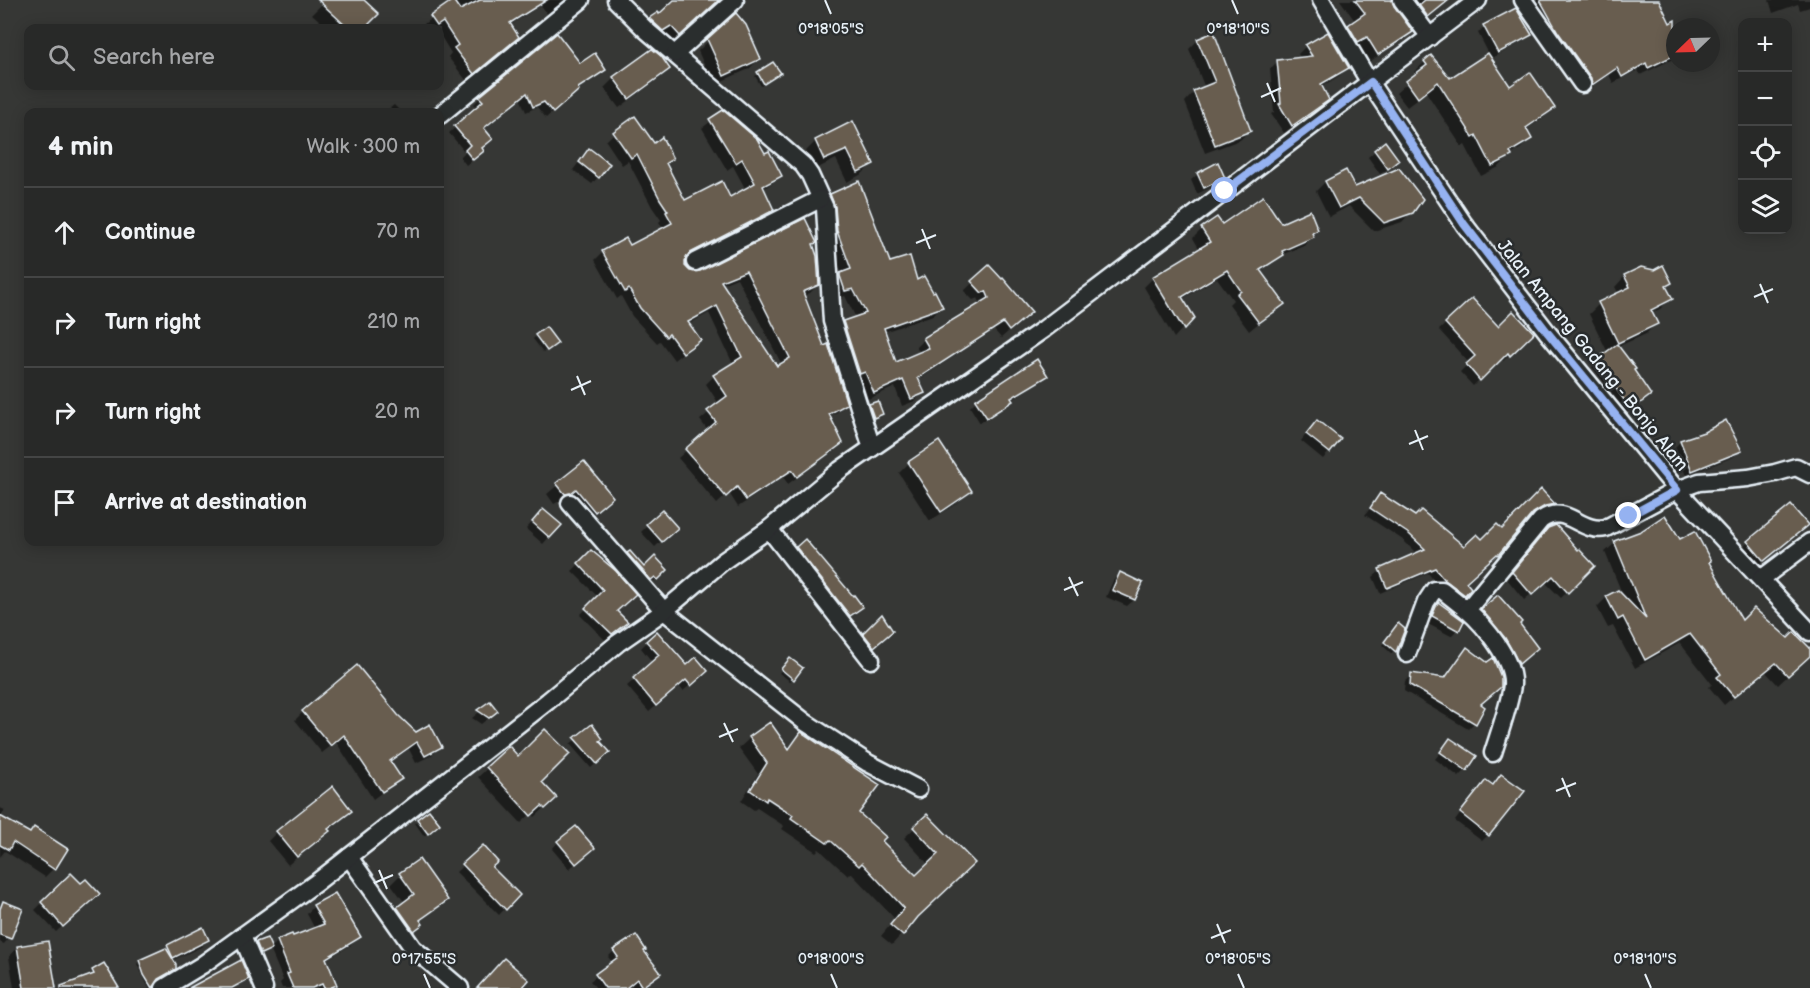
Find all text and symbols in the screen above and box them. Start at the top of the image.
north arrow [1666,18,1720,72]
map controls [1738,18,1792,234]
button: + [1738,18,1792,72]
text: 0°18'05"S [798,20,864,39]
text: 0°18'10"S [1207,20,1269,39]
search box [24,24,444,90]
icon: search [45,41,78,74]
text: Search here [93,44,215,71]
button: − [1738,72,1792,126]
button: locate [1738,126,1792,180]
text: 4 min [48,132,113,163]
text: Walk · 300 m [307,135,420,159]
route start [1211,177,1237,203]
button: layers [1738,180,1792,234]
icon: ahead [48,216,81,249]
text: Continue [105,219,195,246]
text: 70 m [376,220,420,244]
street label: Jalan Ampang Gadang - Bonjo Alam [1493,235,1693,475]
icon: right [48,306,81,339]
text: Turn right [105,309,201,336]
text: 210 m [367,310,420,334]
icon: right [48,396,81,429]
text: Turn right [105,399,201,426]
text: 20 m [375,400,420,424]
icon: arrive [48,486,81,519]
text: Arrive at destination [105,489,307,516]
route end [1615,502,1641,528]
text: 0°17'55"S [392,950,456,969]
text: 0°18'00"S [798,950,864,969]
text: 0°18'05"S [1205,950,1271,969]
text: 0°18'10"S [1614,950,1676,969]

